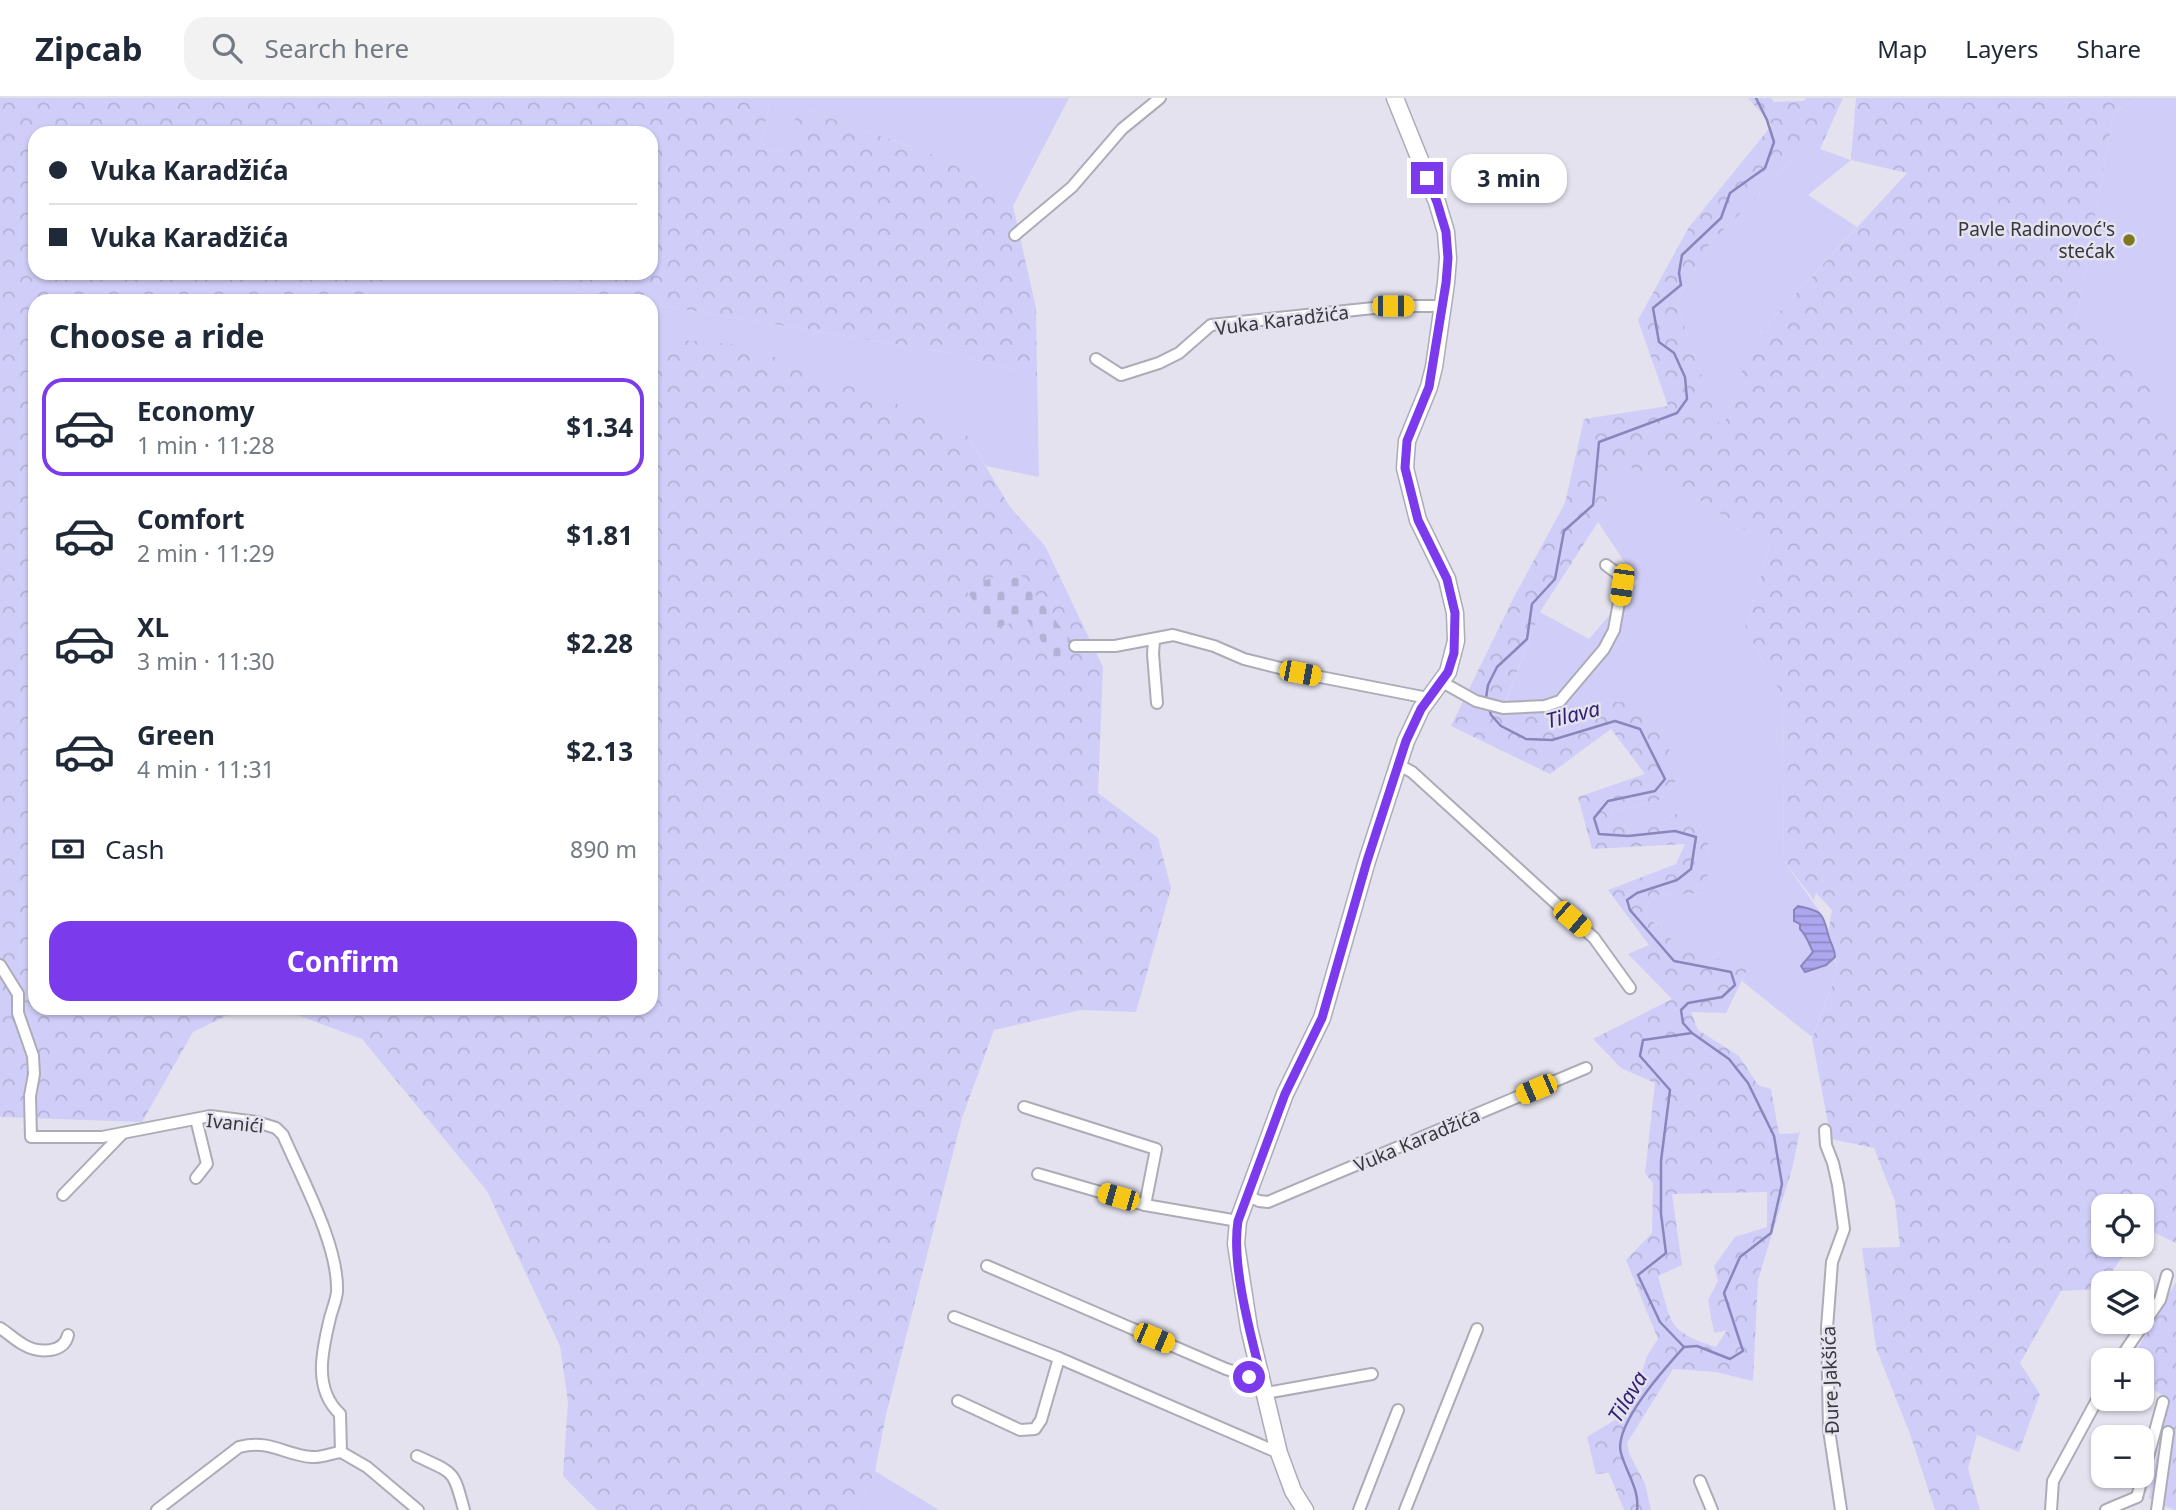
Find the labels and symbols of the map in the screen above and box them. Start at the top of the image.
callout: 3 min [1452,154,1567,202]
route end [1411,162,1443,194]
place label: Pavle Radinovoć's stećak [1958,216,2115,264]
marker: Pavle Radinovoć's stećak [2121,232,2137,248]
car [1373,296,1415,317]
street label: Vuka Karadžića [1214,299,1350,341]
car [1609,563,1636,607]
car [1278,659,1323,687]
water label: Tilava [1543,694,1603,734]
car [1550,897,1595,941]
car [1513,1071,1560,1107]
street label: Vuka Karadžića [1350,1102,1484,1178]
street label: Ivanići [205,1107,265,1139]
car [1095,1181,1142,1213]
car [1131,1320,1178,1356]
street label: Đure Jakšića [1815,1325,1845,1435]
route start [1233,1361,1265,1393]
water label: Tilava [1601,1366,1653,1427]

